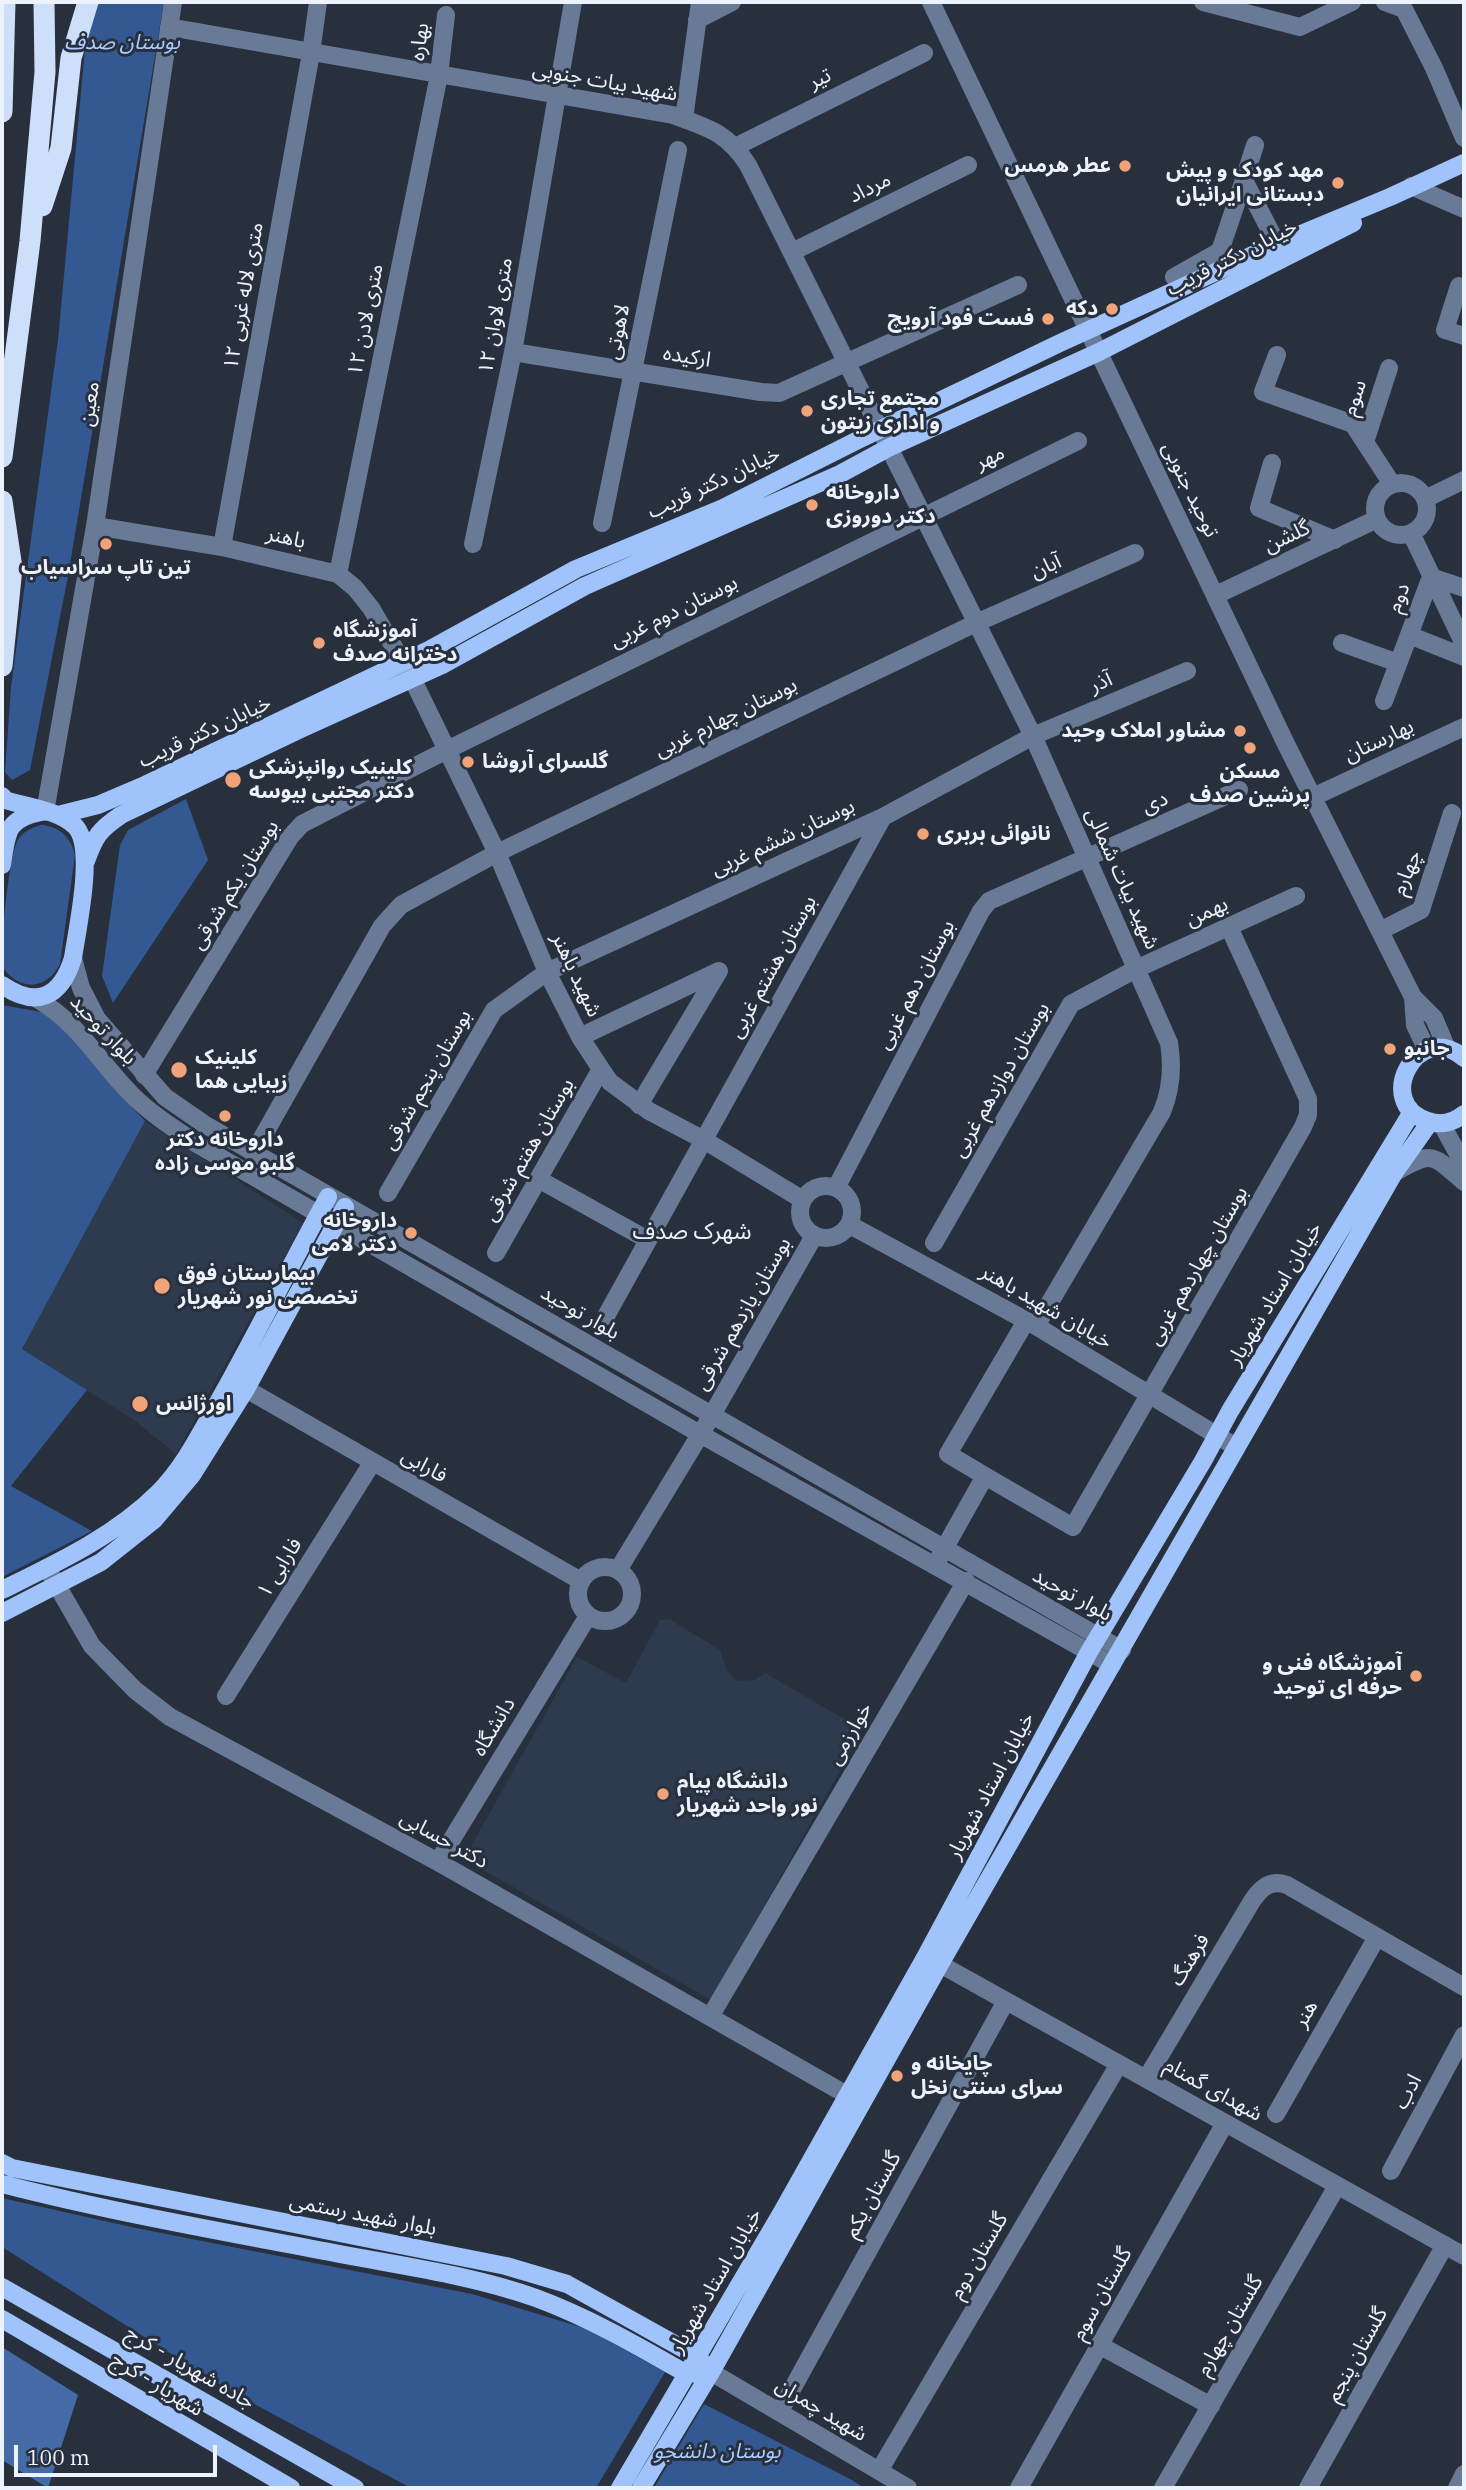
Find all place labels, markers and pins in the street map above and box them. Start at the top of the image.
place label: عطر هرمس [1004,153,1111,179]
marker: عطر هرمس [1117,158,1133,174]
place label: مهد کودک و پیش دبستانی ایرانیان [1166,158,1324,208]
marker: مهد کودک و پیش دبستانی ایرانیان [1330,175,1346,191]
place label: دکه [1066,296,1098,322]
marker: دکه [1104,301,1120,317]
place label: فست فود آرویچ [888,306,1034,332]
marker: فست فود آرویچ [1040,311,1056,327]
place label: مجتمع تجاری و اداری زیتون [821,386,940,436]
marker: مجتمع تجاری و اداری زیتون [799,403,815,419]
place label: داروخانه دکتر دوروزی [826,480,935,530]
marker: داروخانه دکتر دوروزی [804,497,820,513]
marker: تین تاپ سراسیاب [98,536,114,552]
place label: تین تاپ سراسیاب [21,555,191,581]
place label: آموزشگاه دخترانه صدف [333,618,457,668]
marker: آموزشگاه دخترانه صدف [311,635,327,651]
place label: مشاور املاک وحید [1061,718,1226,744]
marker: مشاور املاک وحید [1232,723,1248,739]
marker: مسکن پرشین صدف [1242,740,1258,756]
place label: گلسرای آروشا [482,749,608,775]
marker: گلسرای آروشا [460,754,476,770]
place label: کلینیک روانپزشکی دکتر مجتبی بیوسه [249,755,414,805]
place label: مسکن پرشین صدف [1190,759,1310,809]
marker: کلینیک روانپزشکی دکتر مجتبی بیوسه [223,770,243,790]
place label: نانوائی بربری [937,821,1051,847]
marker: نانوائی بربری [915,826,931,842]
place label: جانبو [1404,1036,1450,1062]
marker: جانبو [1382,1041,1398,1057]
place label: کلینیک زیبایی هما [195,1045,288,1095]
marker: کلینیک زیبایی هما [169,1060,189,1080]
marker: داروخانه دکتر گلبو موسی زاده [217,1108,233,1124]
place label: داروخانه دکتر گلبو موسی زاده [155,1127,295,1177]
place label: داروخانه دکتر لامی [311,1208,397,1258]
marker: داروخانه دکتر لامی [403,1225,419,1241]
place label: بیمارستان فوق تخصصی نور شهریار [178,1261,358,1311]
marker: بیمارستان فوق تخصصی نور شهریار [152,1276,172,1296]
place label: اورژانس [156,1391,231,1417]
marker: اورژانس [130,1394,150,1414]
place label: آموزشگاه فنی و حرفه ای توحید [1262,1651,1402,1701]
marker: آموزشگاه فنی و حرفه ای توحید [1408,1668,1424,1684]
place label: دانشگاه پیام نور واحد شهریار [677,1769,818,1819]
marker: دانشگاه پیام نور واحد شهریار [655,1786,671,1802]
place label: چایخانه و سرای سنتی نخل [911,2051,1063,2101]
marker: چایخانه و سرای سنتی نخل [889,2068,905,2084]

